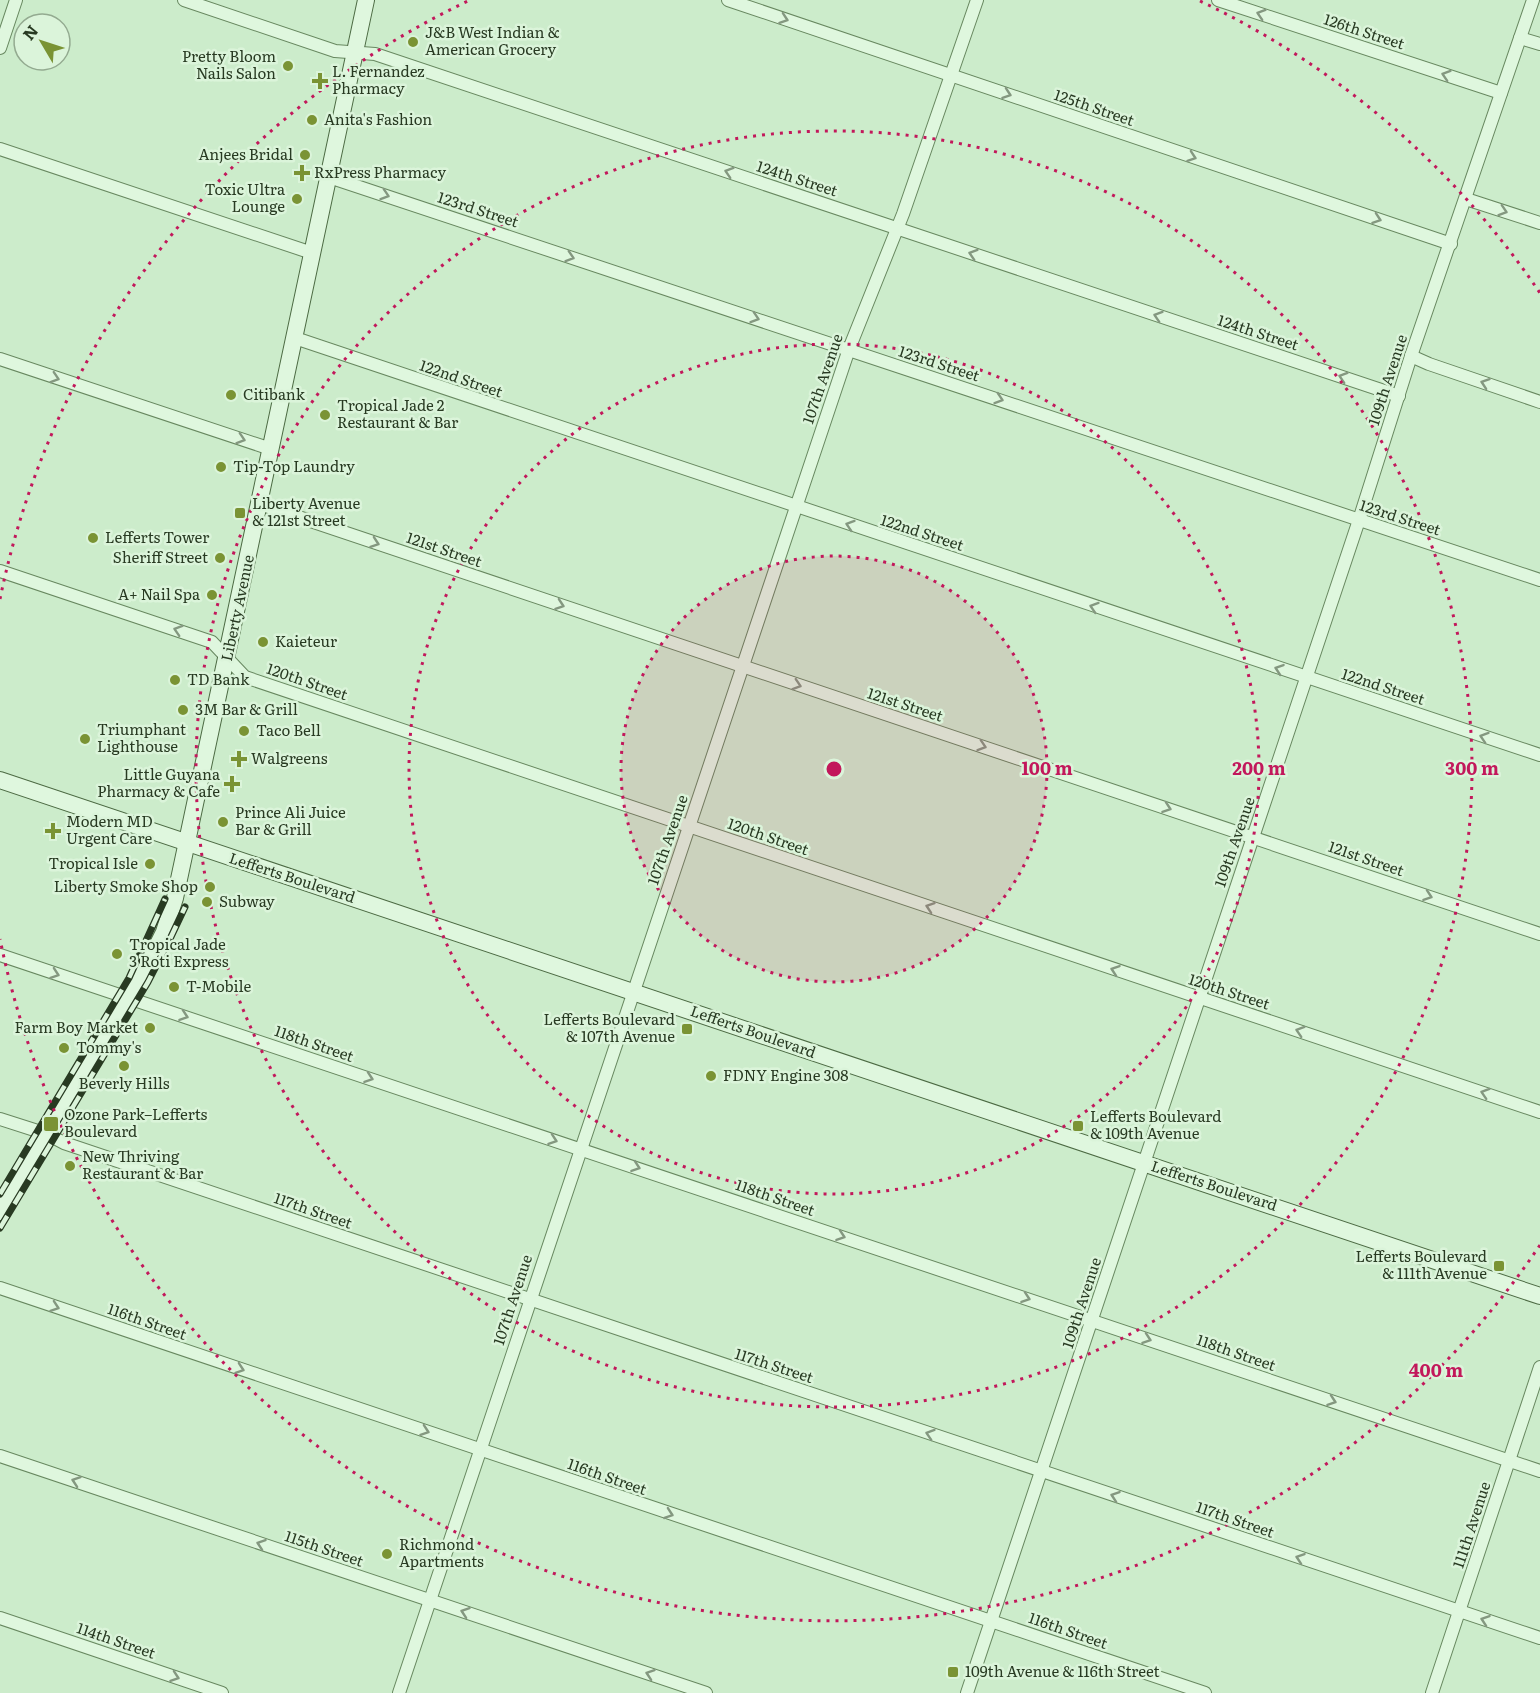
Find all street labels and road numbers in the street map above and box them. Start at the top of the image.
street label: 126th Street [1321,7,1408,54]
street label: 125th Street [1051,82,1138,131]
street label: 124th Street [754,154,841,201]
street label: 123rd Street [435,185,522,232]
street label: 124th Street [1215,308,1302,355]
street label: 107th Avenue [795,330,848,427]
street label: 109th Avenue [1361,331,1412,428]
street label: 123rd Street [896,339,983,386]
street label: 122nd Street [417,353,506,402]
street label: 123rd Street [1357,493,1444,540]
street label: 122nd Street [878,507,967,556]
street label: 121st Street [404,525,485,572]
street label: Liberty Avenue [214,552,259,663]
street label: 120th Street [264,656,351,705]
street label: 122nd Street [1339,661,1428,710]
street label: 121st Street [865,681,946,727]
street label: 107th Avenue [640,791,693,888]
street label: 109th Avenue [1207,793,1260,890]
street label: 120th Street [725,811,812,860]
street label: 121st Street [1326,834,1407,881]
street label: Lefferts Boulevard [226,845,359,908]
street label: 120th Street [1186,967,1273,1015]
street label: Lefferts Boulevard [688,998,819,1063]
street label: 118th Street [272,1018,357,1067]
street label: Lefferts Boulevard [1148,1153,1281,1216]
street label: 118th Street [733,1172,818,1221]
street label: 117th Street [271,1185,356,1234]
street label: 107th Avenue [486,1251,537,1348]
street label: 109th Avenue [1055,1254,1106,1351]
street label: 116th Street [105,1296,190,1345]
street label: 118th Street [1194,1327,1279,1376]
street label: 117th Street [732,1341,817,1388]
street label: 116th Street [565,1451,650,1500]
street label: 111th Avenue [1446,1478,1495,1571]
street label: 117th Street [1193,1494,1278,1543]
street label: 115th Street [282,1523,367,1572]
street label: 116th Street [1026,1605,1111,1654]
street label: 114th Street [74,1615,159,1664]

